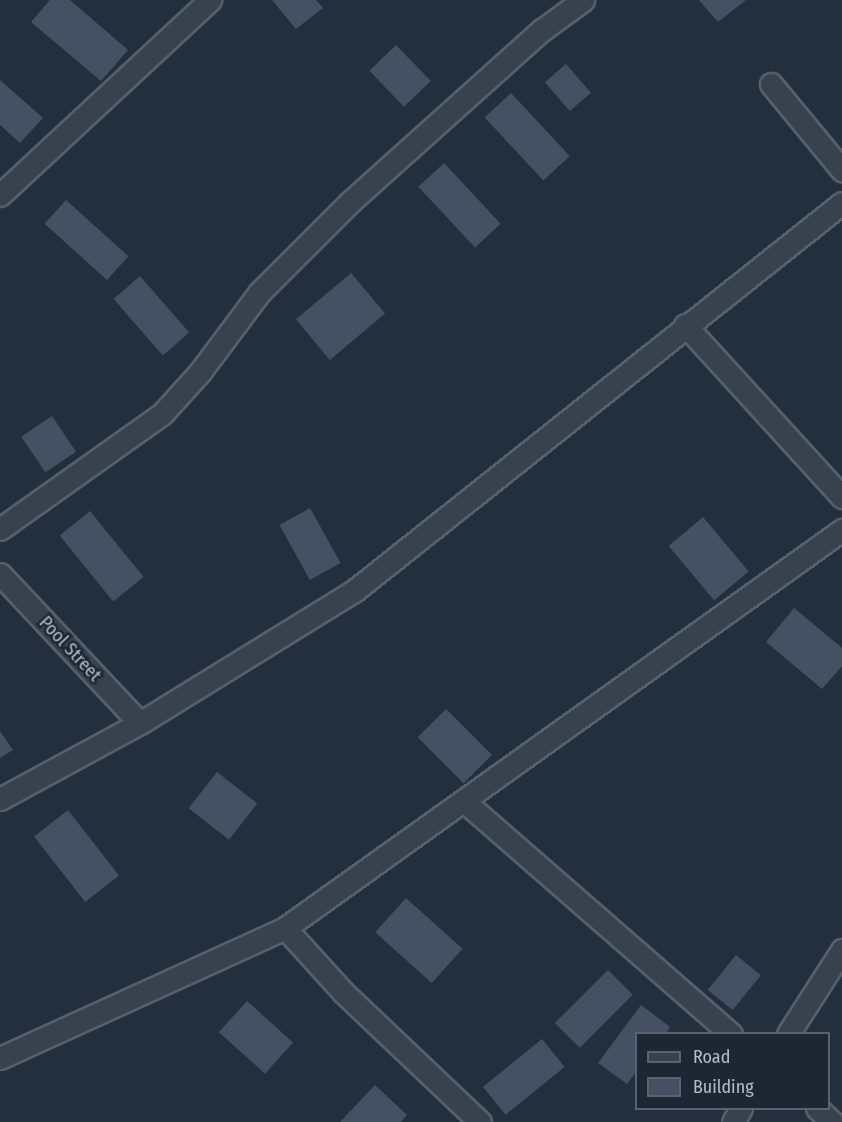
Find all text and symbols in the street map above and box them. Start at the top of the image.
street label: Pool Street [34,612,106,686]
legend [635,1032,830,1110]
text: Road [693,1046,730,1068]
text: Building [693,1076,754,1098]

